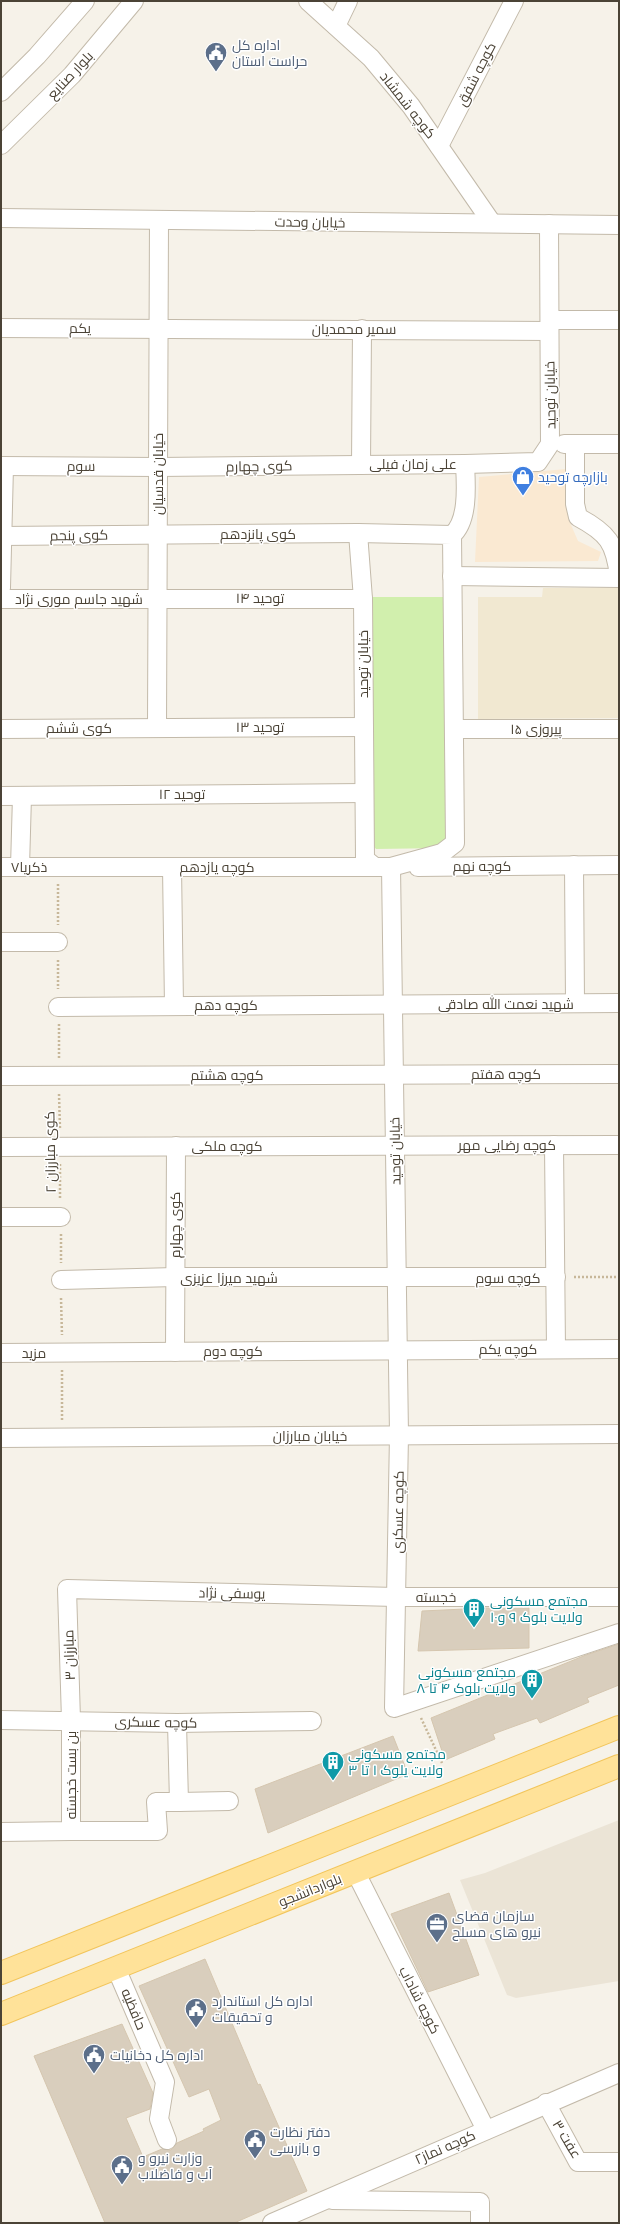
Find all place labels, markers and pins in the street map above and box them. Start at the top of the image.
place label: اداره کل حراست استان [232,35,307,70]
public building icon: اداره کل حراست استان [203,40,229,73]
shop icon: بازارچه توحید [510,464,536,497]
place label: بازارچه توحید [538,467,608,487]
place label: مجتمع مسکونی ولایت بلوک ۹ و۱۰ [490,1591,588,1626]
building icon: مجتمع مسکونی ولایت بلوک ۹ و۱۰ [461,1596,487,1629]
place label: مجتمع مسکونی ولایت بلوک ۴ تا ۸ [417,1662,516,1697]
building icon: مجتمع مسکونی ولایت بلوک ۴ تا ۸ [519,1667,545,1700]
place label: مجتمع مسکونی ولایت یلوک ۱ تا ۳ [348,1744,446,1779]
building icon: مجتمع مسکونی ولایت یلوک ۱ تا ۳ [320,1749,346,1782]
place label: سازمان قضای نیرو های مسلح [452,1906,541,1941]
office icon: سازمان قضای نیرو های مسلح [424,1911,450,1944]
place label: اداره کل استاندارد و تحقیقات [212,1991,313,2026]
public building icon: اداره کل استاندارد و تحقیقات [183,1996,209,2029]
public building icon: اداره کل دخانیات [81,2042,107,2075]
place label: اداره کل دخانیات [110,2045,204,2064]
place label: دفتر نظارت و بازرسی [270,2122,330,2157]
public building icon: دفتر نظارت و بازرسی [242,2127,268,2160]
place label: وزارت نیرو و آب و فاضلاب [138,2148,213,2183]
public building icon: وزارت نیرو و آب و فاضلاب [109,2153,135,2186]

